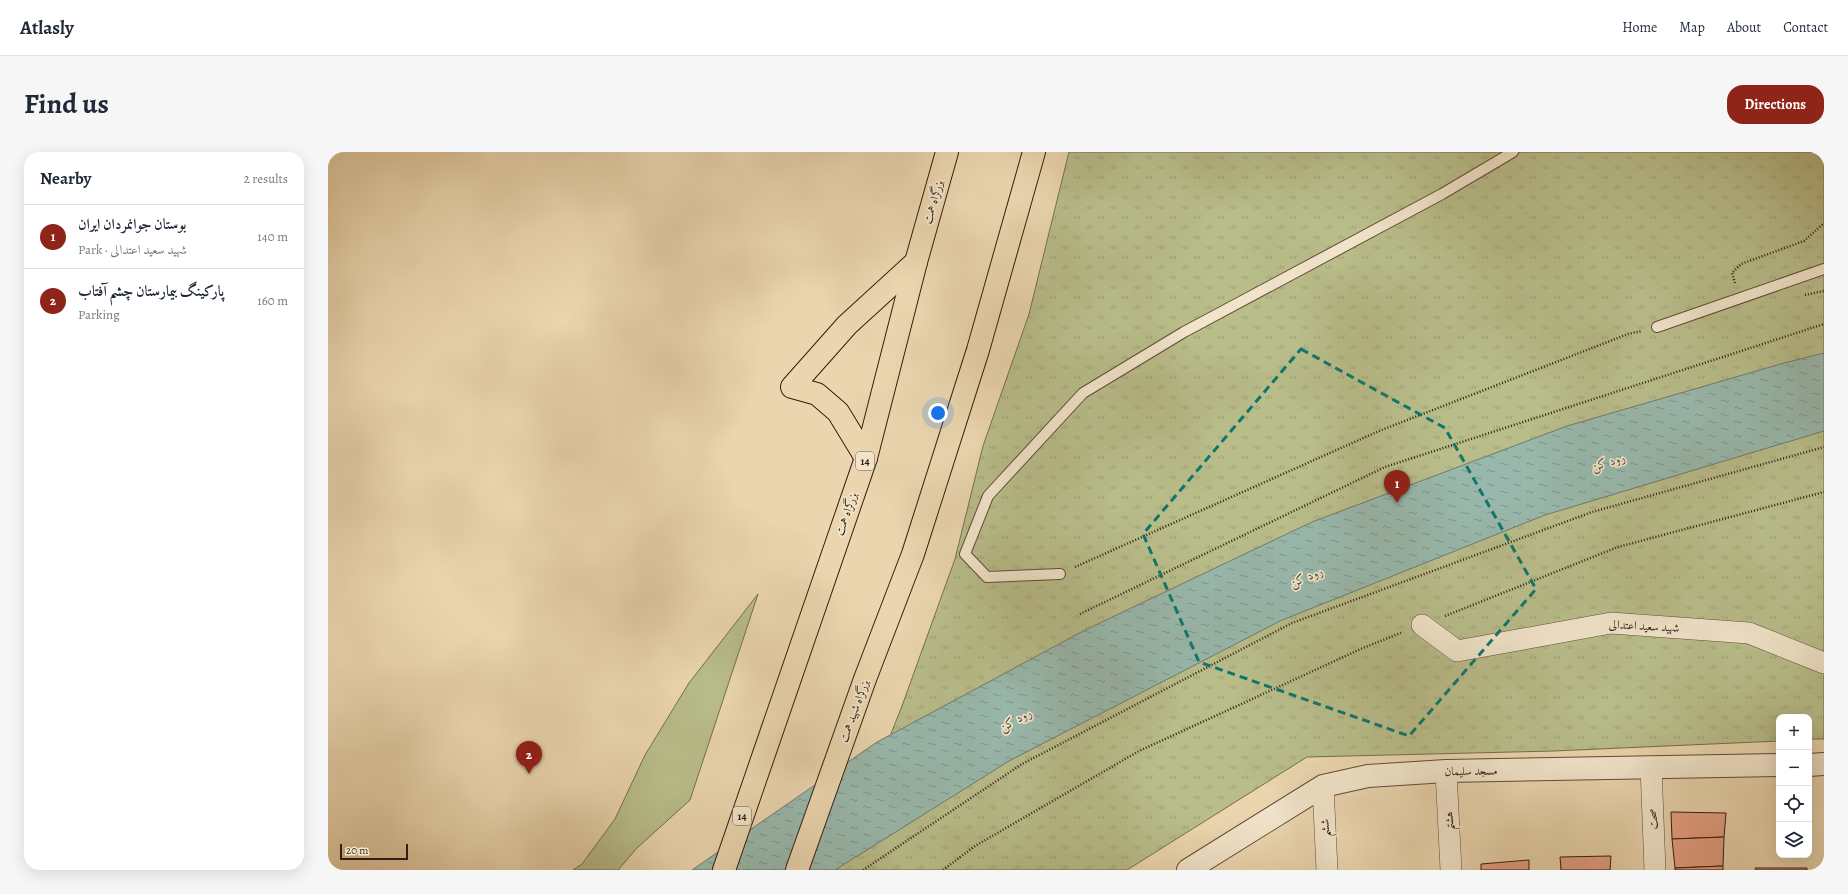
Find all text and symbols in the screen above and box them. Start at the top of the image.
text: Atlasly [20,15,74,41]
text: Home [1622,18,1657,37]
text: Map [1679,18,1705,37]
text: About [1727,18,1761,37]
text: Contact [1783,18,1828,37]
text: Find us [24,85,109,123]
button: Directions [1727,85,1824,124]
text: Nearby [40,167,91,190]
text: 2 results [244,170,288,187]
street label: بزرگراه همت [919,178,947,226]
text: بوستان جوانمردان ایران [78,214,186,234]
text: 1 [51,228,55,245]
text: 140 m [257,228,288,245]
text: Park · شهید سعید اعتدالی [78,241,187,258]
text: پاركينگ بيمارستان چشم آفتاب [78,281,224,301]
text: 2 [50,292,56,309]
text: 160 m [257,292,288,309]
text: Parking [78,306,120,323]
your location [928,403,948,423]
water label: رود کن [1589,448,1628,476]
road number: 14 [856,452,874,470]
pin: 1 [1384,470,1410,503]
street label: بزرگراه همت [831,490,861,538]
water label: رود کن [1287,562,1326,592]
street label: شهید سعید اعتدالی [1608,616,1680,636]
street label: بزرگراه شهید همت [835,677,873,745]
water label: رود کن [996,704,1035,736]
map controls [1776,714,1812,858]
button: + [1776,714,1812,750]
pin: 2 [516,741,542,774]
button: − [1776,750,1812,786]
street label: مسجد سلیمان [1444,763,1498,779]
button: locate [1776,786,1812,822]
road number: 14 [733,807,751,825]
street label: صحت [1645,808,1661,830]
street label: هشتم [1441,811,1461,831]
street label: ششم [1317,818,1337,837]
button: layers [1776,822,1812,858]
scale bar [340,842,408,861]
text: 20 m [346,843,368,858]

